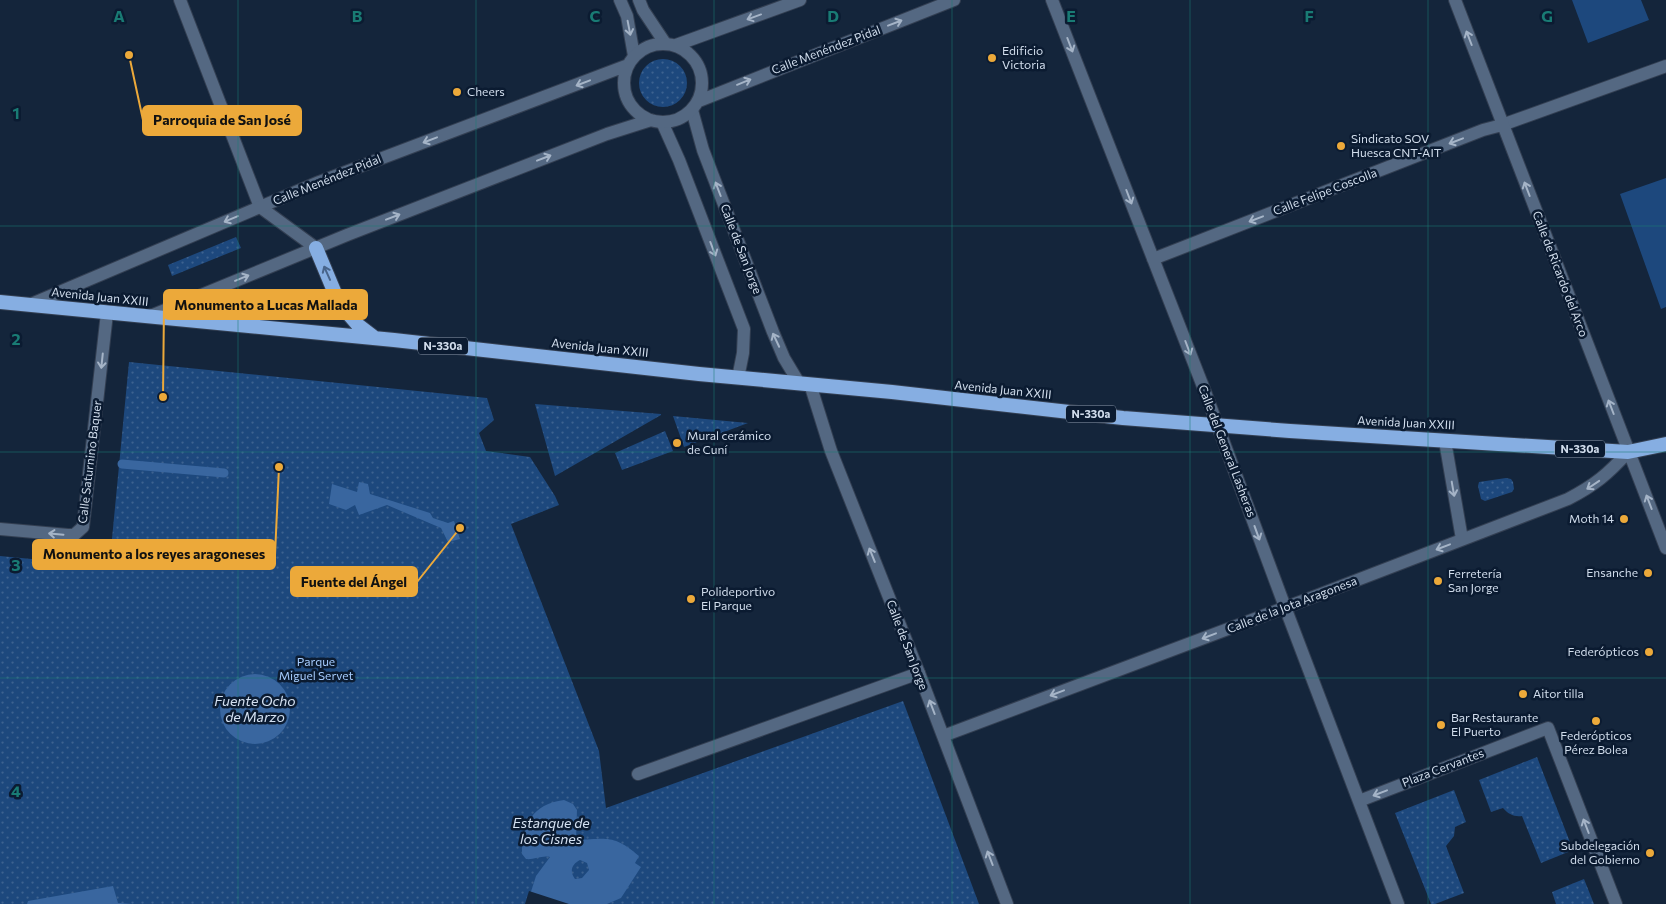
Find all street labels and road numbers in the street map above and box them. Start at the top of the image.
street label: Calle Menéndez Pidal [769,22,882,76]
street label: Calle Menéndez Pidal [270,151,383,207]
street label: Calle Felipe Coscolla [1271,165,1379,217]
street label: Calle de San Jorge [717,202,766,296]
street label: Calle de Ricardo del Arco [1530,209,1591,339]
street label: Avenida Juan XXIII [51,284,149,309]
street label: Avenida Juan XXIII [551,335,649,360]
road number: N-330a [418,338,468,354]
street label: Avenida Juan XXIII [954,377,1052,402]
street label: Calle del General Lasheras [1196,382,1260,519]
street label: Calle Saturnino Baquer [74,399,104,524]
road number: N-330a [1066,406,1116,422]
street label: Avenida Juan XXIII [1357,412,1455,433]
road number: N-330a [1555,440,1605,458]
street label: Calle de la Jota Aragonesa [1225,573,1359,636]
street label: Calle de San Jorge [883,598,932,692]
street label: Plaza Cervantes [1400,745,1486,789]

